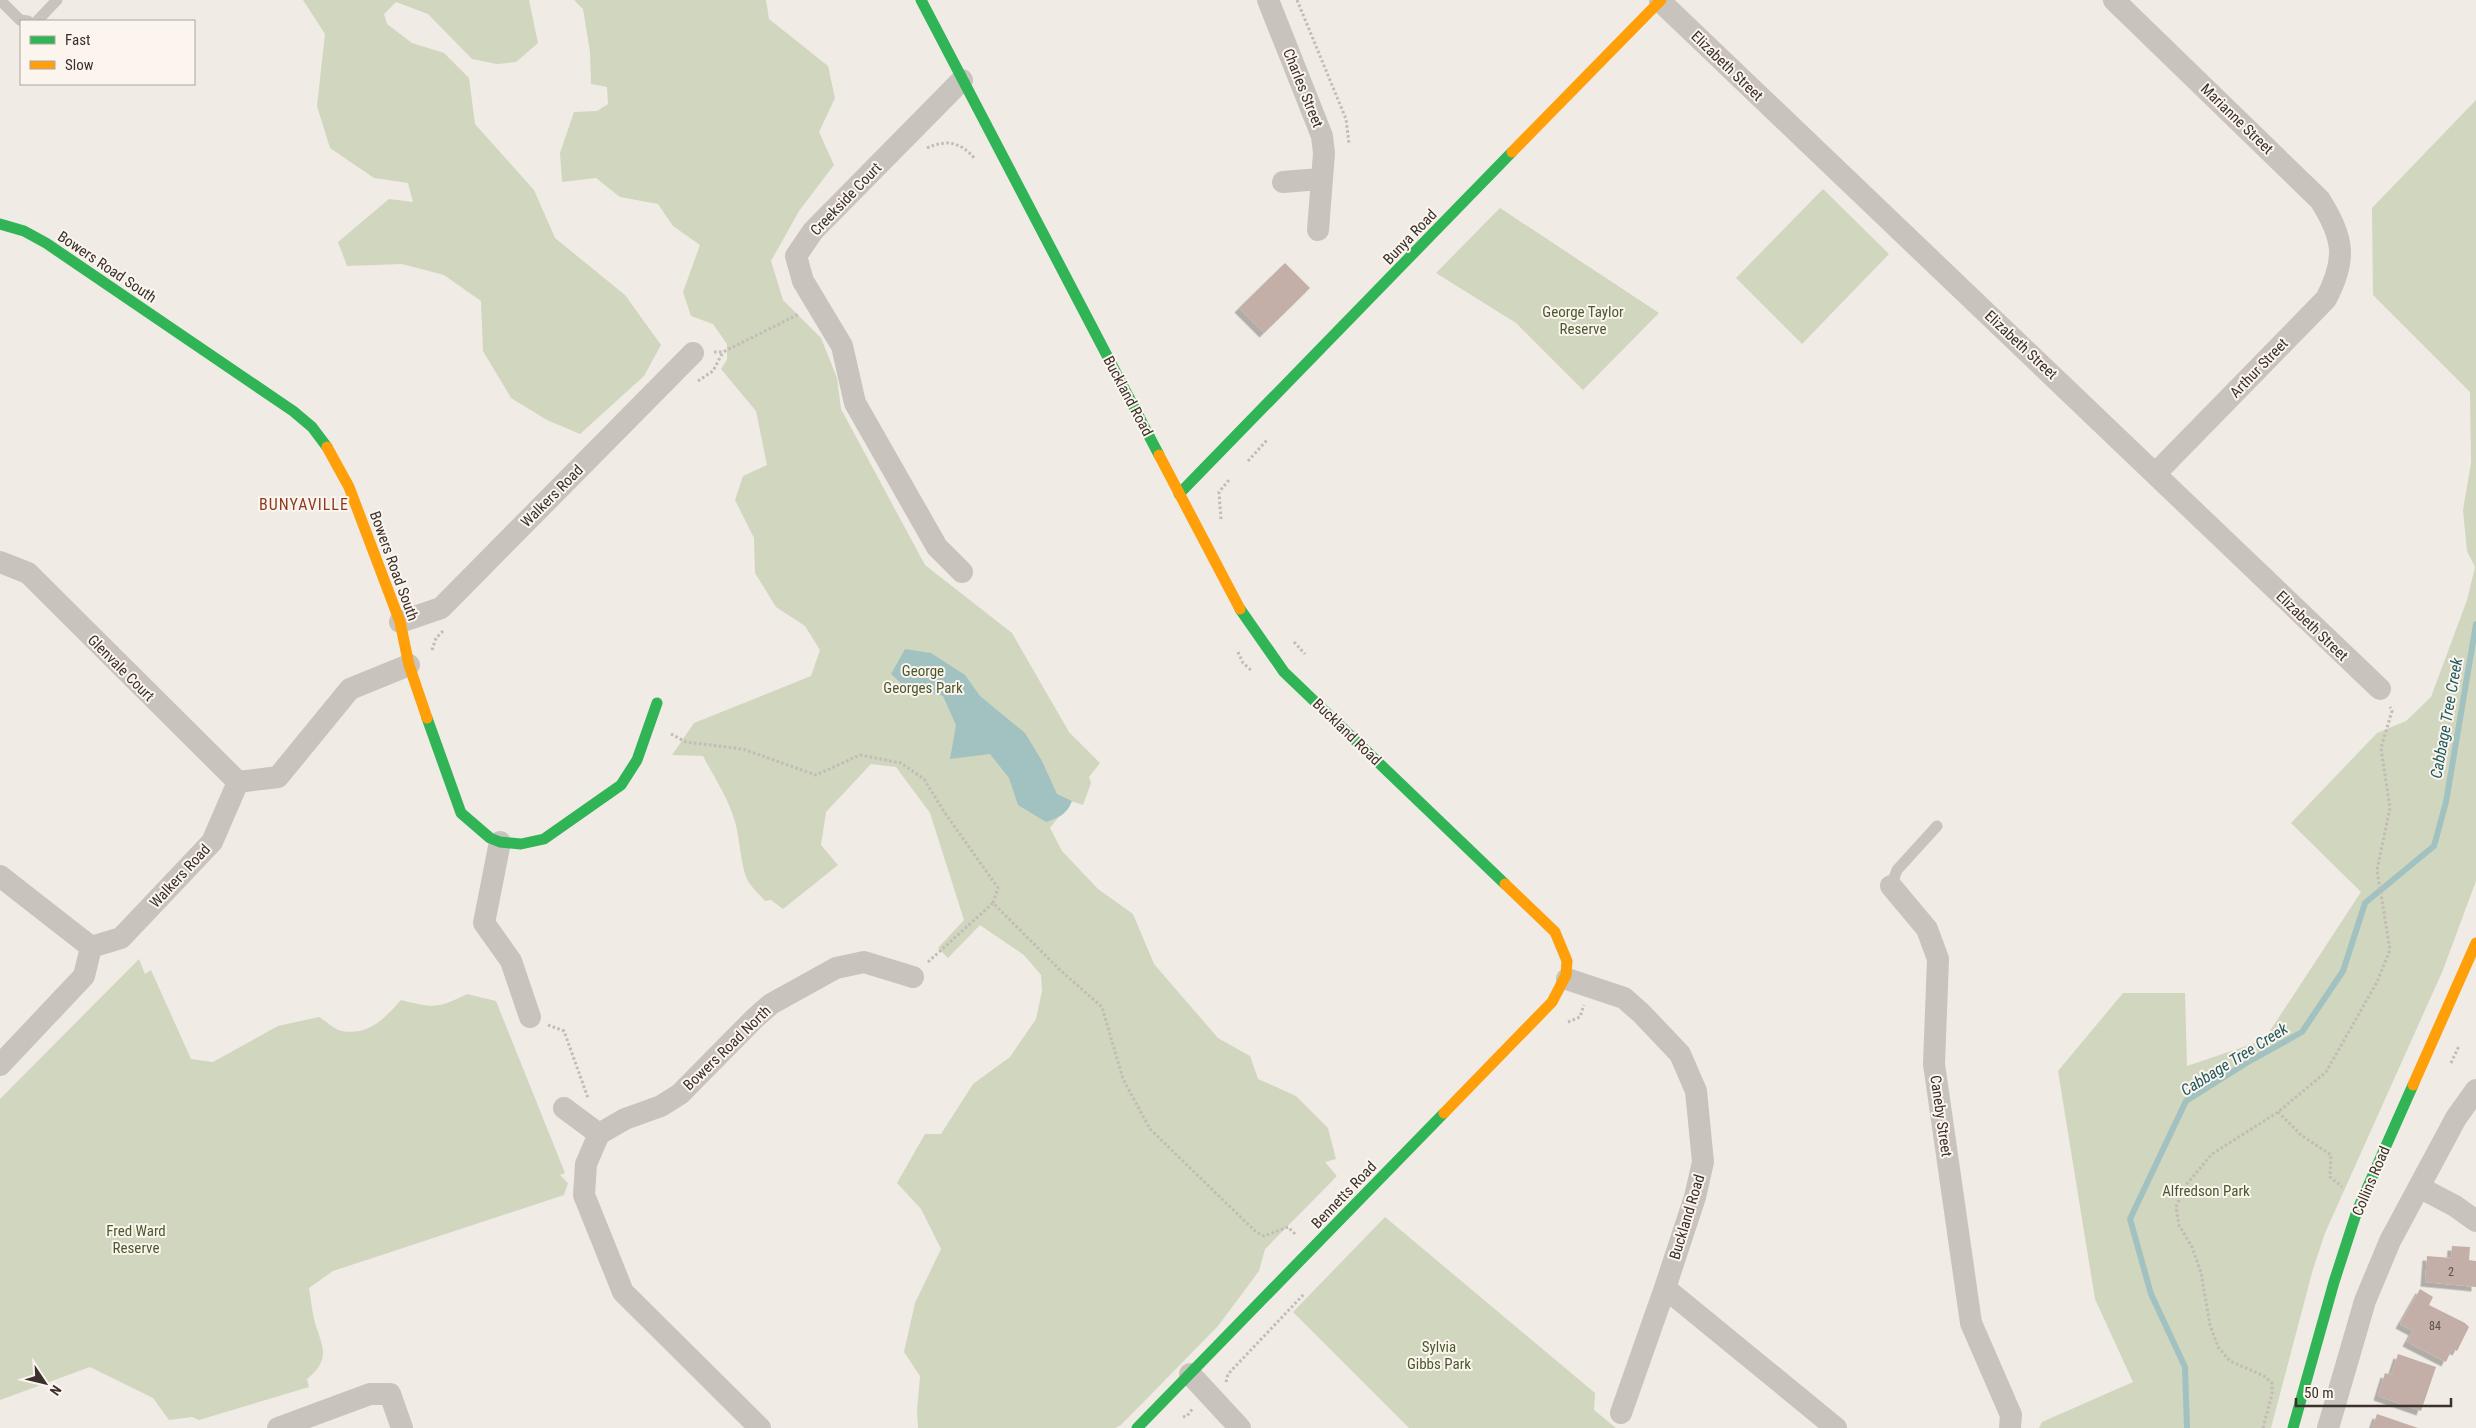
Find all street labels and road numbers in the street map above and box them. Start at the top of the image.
street label: Elizabeth Street [1687,27,1767,105]
street label: Charles Street [1279,46,1327,130]
street label: Marianne Street [2197,80,2277,158]
street label: Creekside Court [807,159,885,239]
street label: Bunya Road [1379,206,1441,268]
street label: Bowers Road South [54,227,160,307]
street label: Elizabeth Street [1981,307,2061,383]
street label: Arthur Street [2226,335,2292,401]
street label: Buckland Road [1099,353,1157,439]
street label: Walkers Road [517,461,587,531]
street label: Bowers Road South [366,509,422,623]
street label: Elizabeth Street [2272,587,2352,665]
street label: Glenvale Court [84,631,158,705]
street label: Buckland Road [1309,695,1385,769]
street label: Walkers Road [146,840,214,912]
street label: Bowers Road North [680,1002,774,1094]
street label: Caneby Street [1926,1074,1956,1158]
street label: Collins Road [2348,1143,2394,1219]
street label: Bennetts Road [1308,1158,1380,1232]
street label: Buckland Road [1666,1172,1708,1262]

